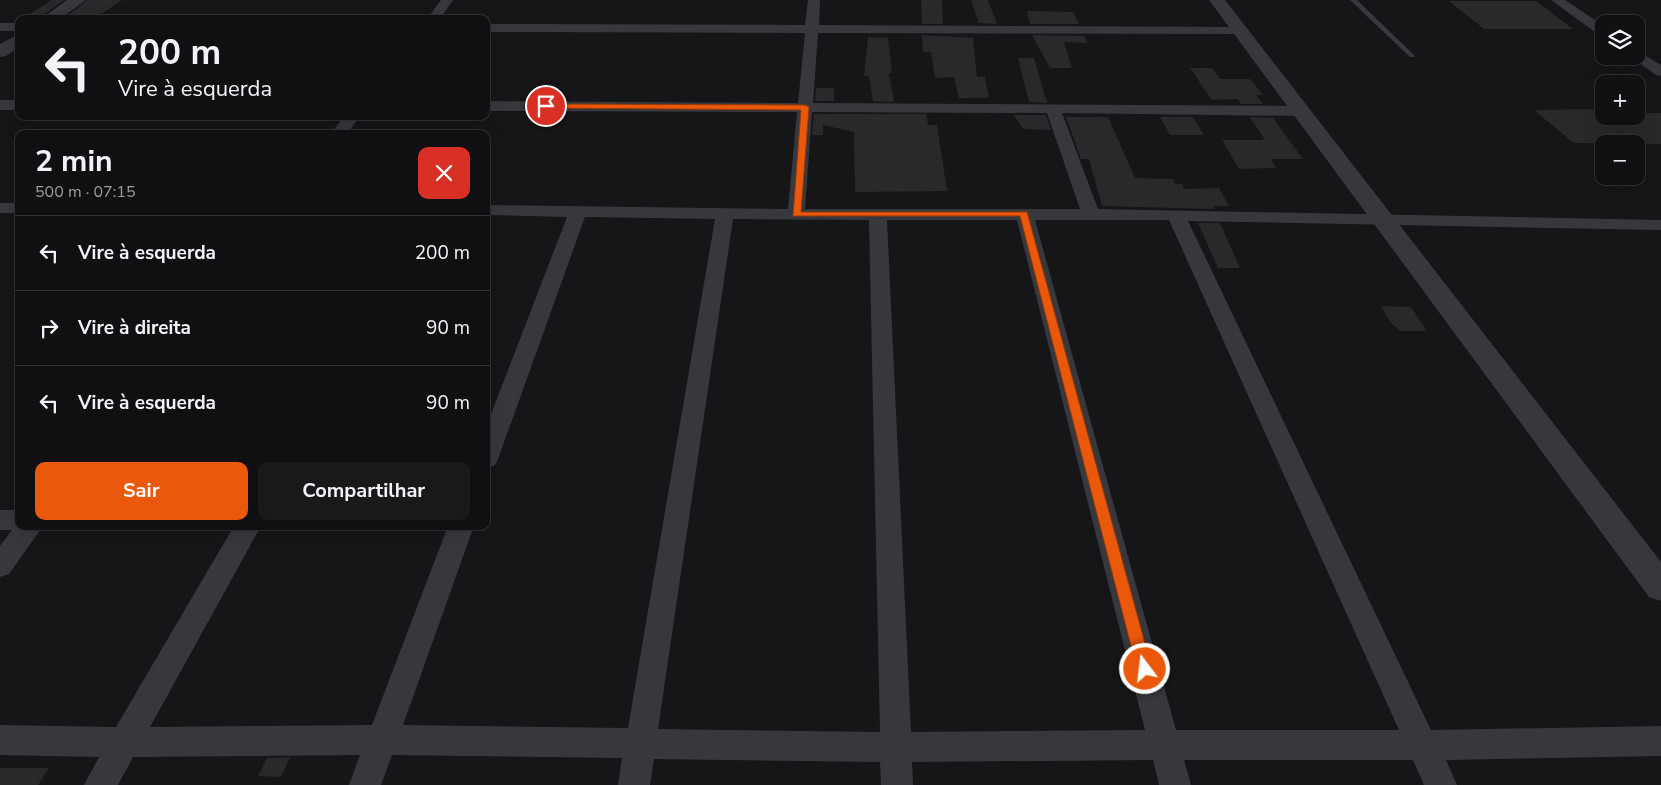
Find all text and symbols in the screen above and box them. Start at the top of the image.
map controls [1595,15,1645,185]
button: layers [1595,15,1645,65]
text: 200 m [118,29,221,76]
icon: left [35,35,100,100]
text: Vire à esquerda [118,74,272,104]
button: + [1595,75,1645,125]
pin [525,85,567,127]
icon: arrive [532,92,560,120]
button: − [1595,135,1645,185]
text: 2 min [35,141,113,182]
button: close [418,147,470,199]
text: 500 m · 07:15 [35,181,136,203]
icon: left [35,239,63,267]
text: Vire à esquerda [78,240,216,266]
text: 200 m [415,240,470,266]
icon: right [35,314,63,342]
text: Vire à direita [78,315,191,341]
text: 90 m [426,315,470,341]
icon: left [35,389,63,417]
text: Vire à esquerda [78,390,216,416]
text: 90 m [426,390,470,416]
button: Sair [35,462,248,520]
button: Compartilhar [258,462,470,520]
position arrow [1118,642,1170,694]

